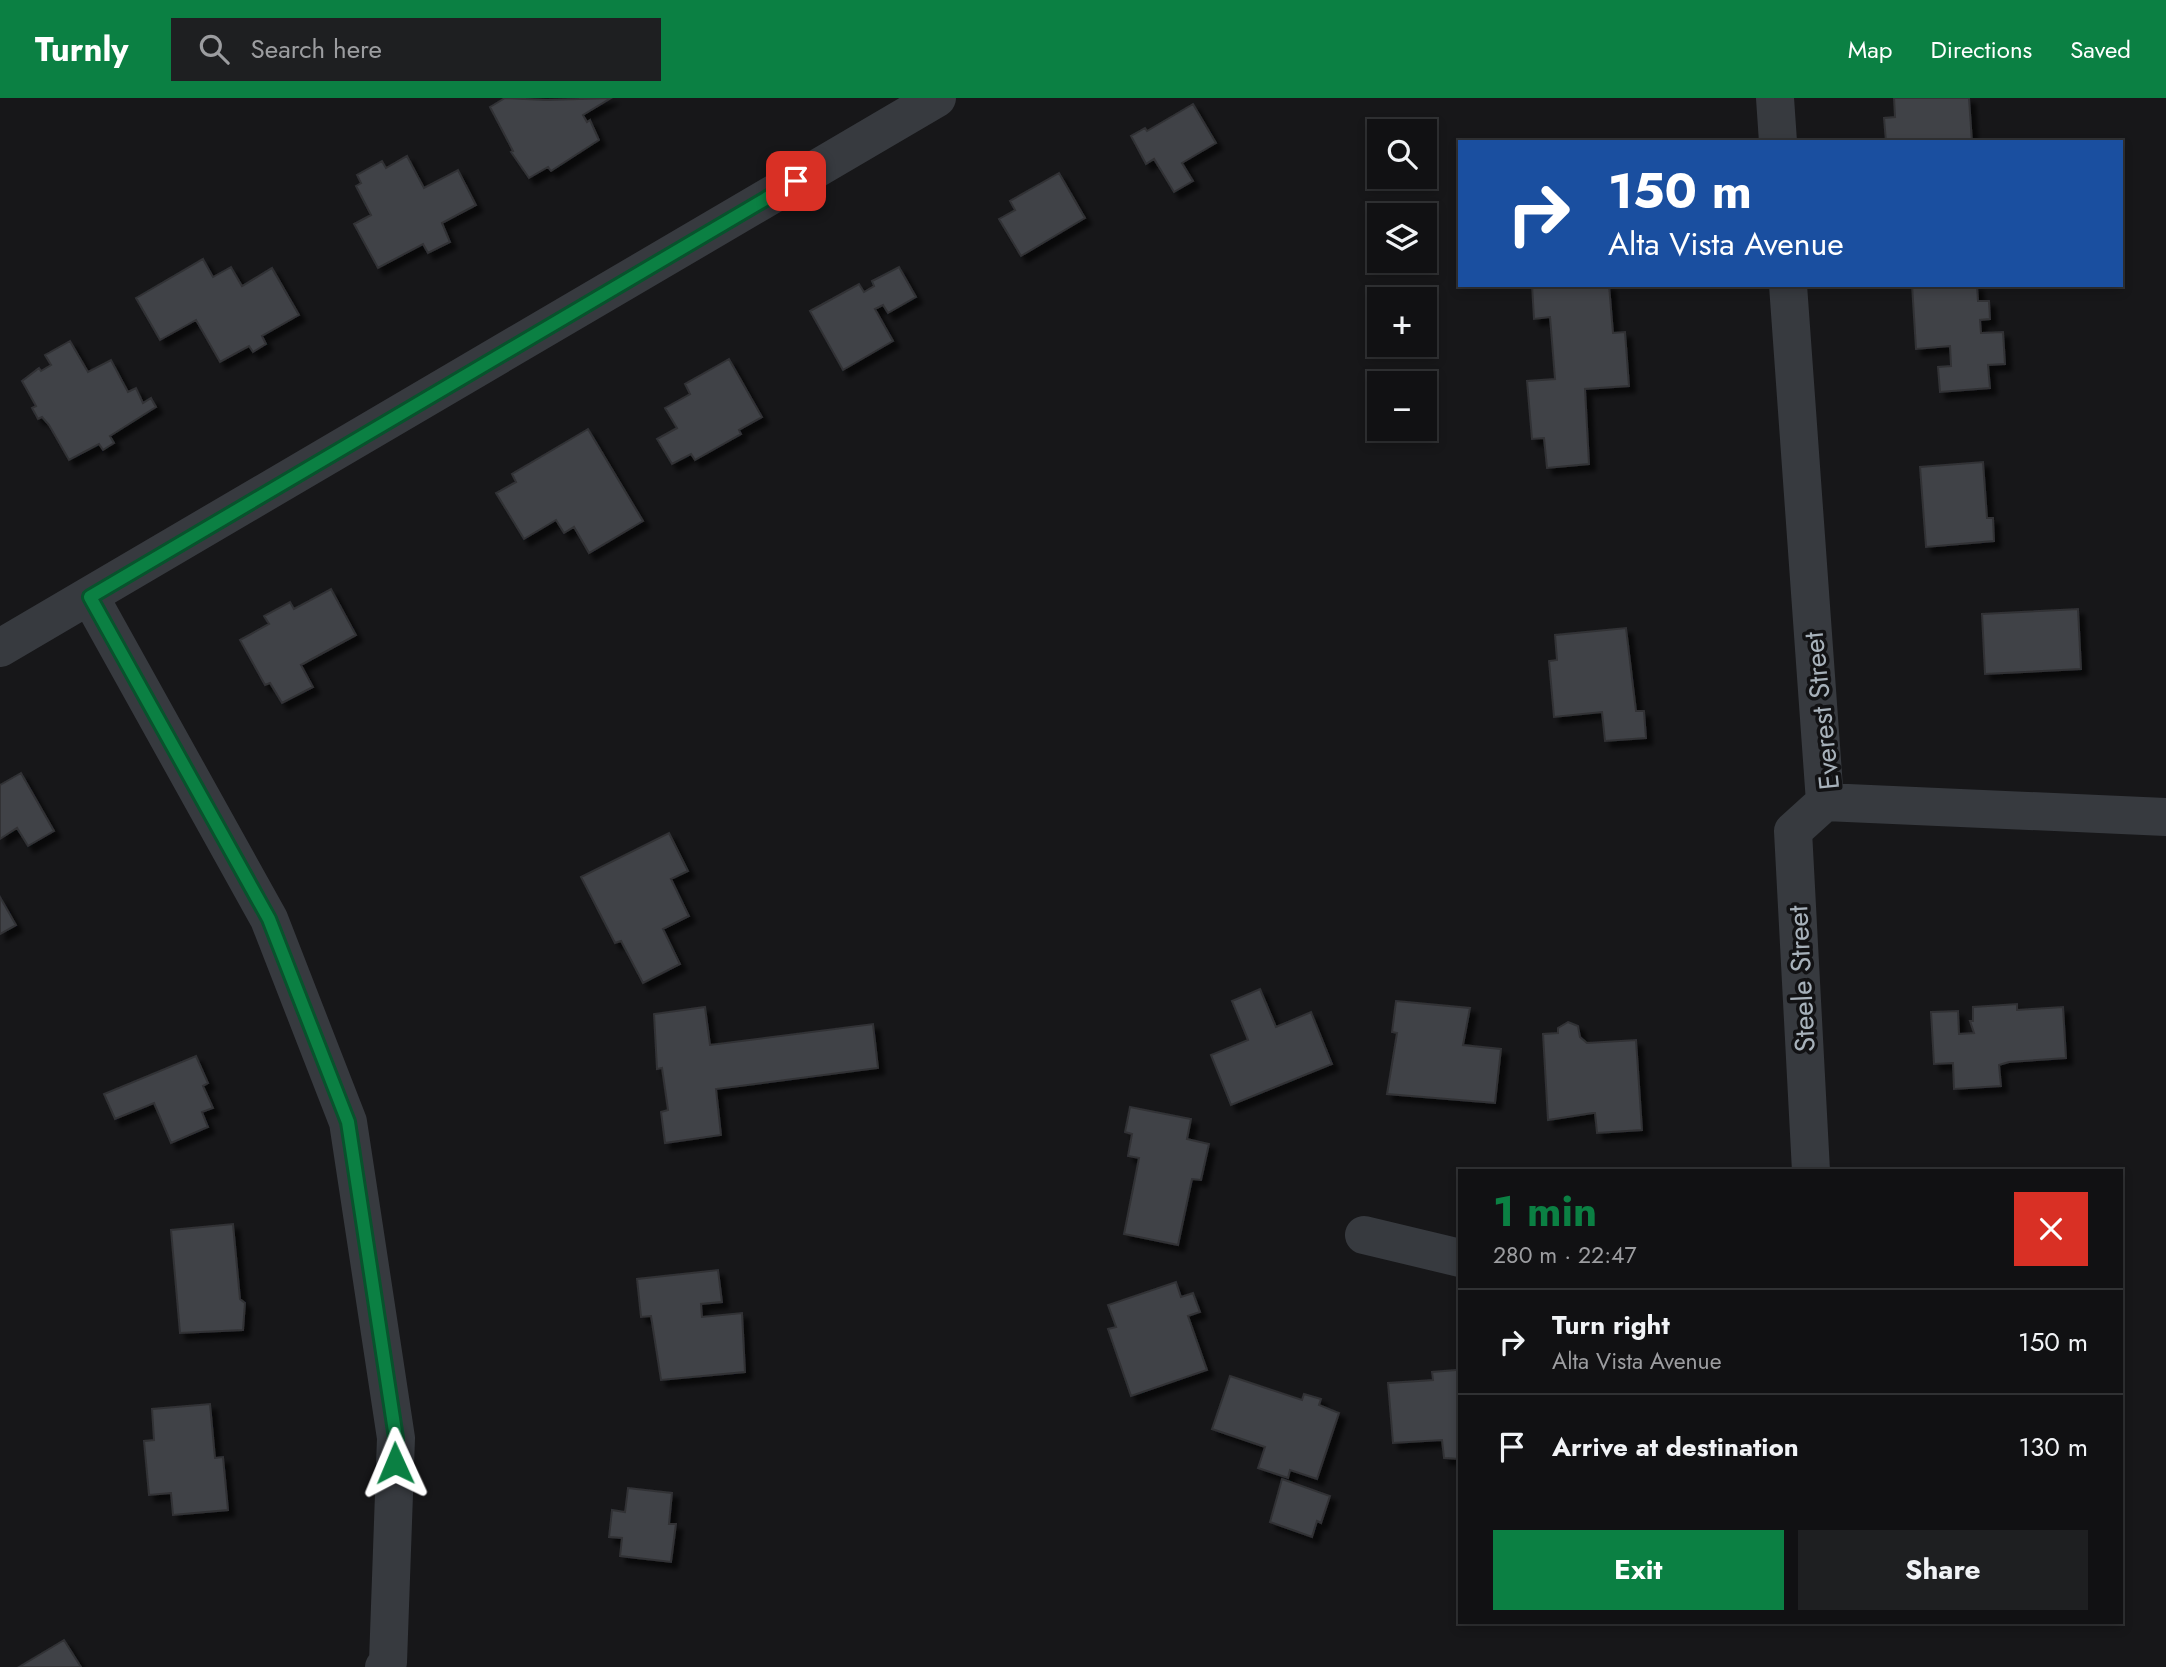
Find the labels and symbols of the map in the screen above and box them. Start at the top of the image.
pin [766,151,826,211]
street label: Everest Street [1793,630,1850,792]
street label: Steele Street [1777,904,1826,1053]
position arrow [358,1426,432,1500]

